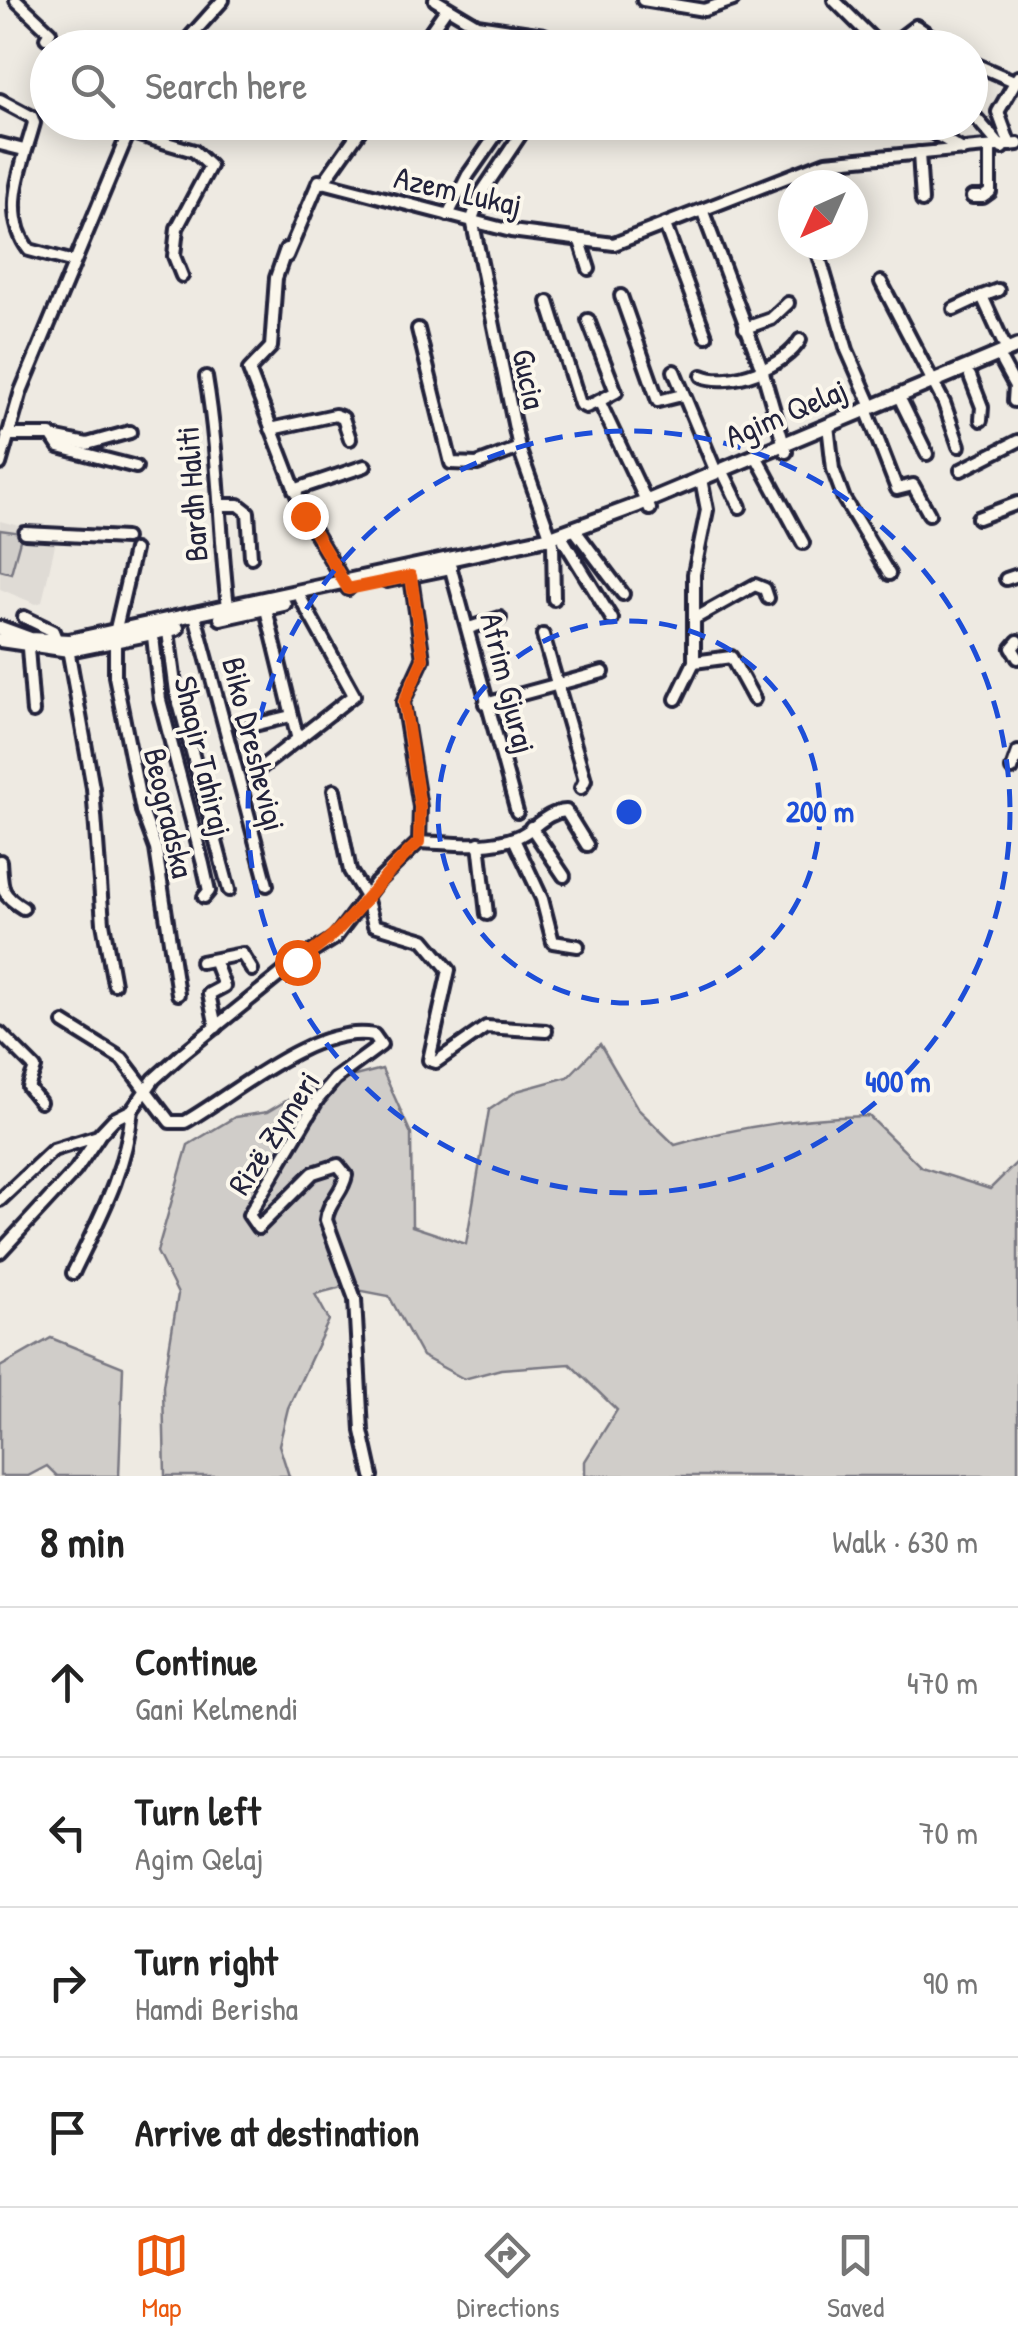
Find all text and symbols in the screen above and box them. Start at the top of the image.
search box [30,30,988,140]
icon: search [65,58,120,113]
text: Search here [145,59,307,111]
street label: Azem Lukaj [390,155,526,226]
north arrow [778,170,868,260]
street label: Gucia [502,345,557,413]
street label: Agim Qelaj [718,368,853,457]
street label: Bardh Haliti [165,425,218,563]
route end [283,494,329,540]
street label: Afrim Gjuraj [470,608,547,758]
street label: Biko Dresheviqi [212,652,297,835]
street label: Shaqir Tahiraj [164,672,243,840]
street label: Beogradska [134,744,205,882]
text: 200 m [786,791,854,831]
centre of rings [611,794,647,830]
route start [275,940,321,986]
text: 400 m [865,1061,931,1101]
street label: Rizë Zymeri [218,1063,330,1203]
text: 8 min [40,1513,125,1570]
text: Walk · 630 m [832,1520,978,1563]
text: Continue [135,1635,257,1687]
icon: ahead [40,1655,95,1710]
text: 470 m [907,1661,978,1704]
text: Gani Kelmendi [135,1687,299,1730]
text: Turn left [135,1785,260,1837]
icon: left [40,1805,95,1860]
text: 70 m [919,1811,978,1854]
text: Agim Qelaj [135,1837,263,1880]
text: Turn right [135,1935,278,1987]
icon: right [40,1955,95,2010]
text: 90 m [923,1961,978,2004]
text: Hamdi Berisha [135,1987,298,2030]
icon: arrive [40,2105,95,2160]
text: Arrive at destination [135,2106,419,2158]
tab: Map [134,2228,189,2326]
tab: Directions [456,2228,559,2326]
tab: Saved [827,2228,884,2326]

